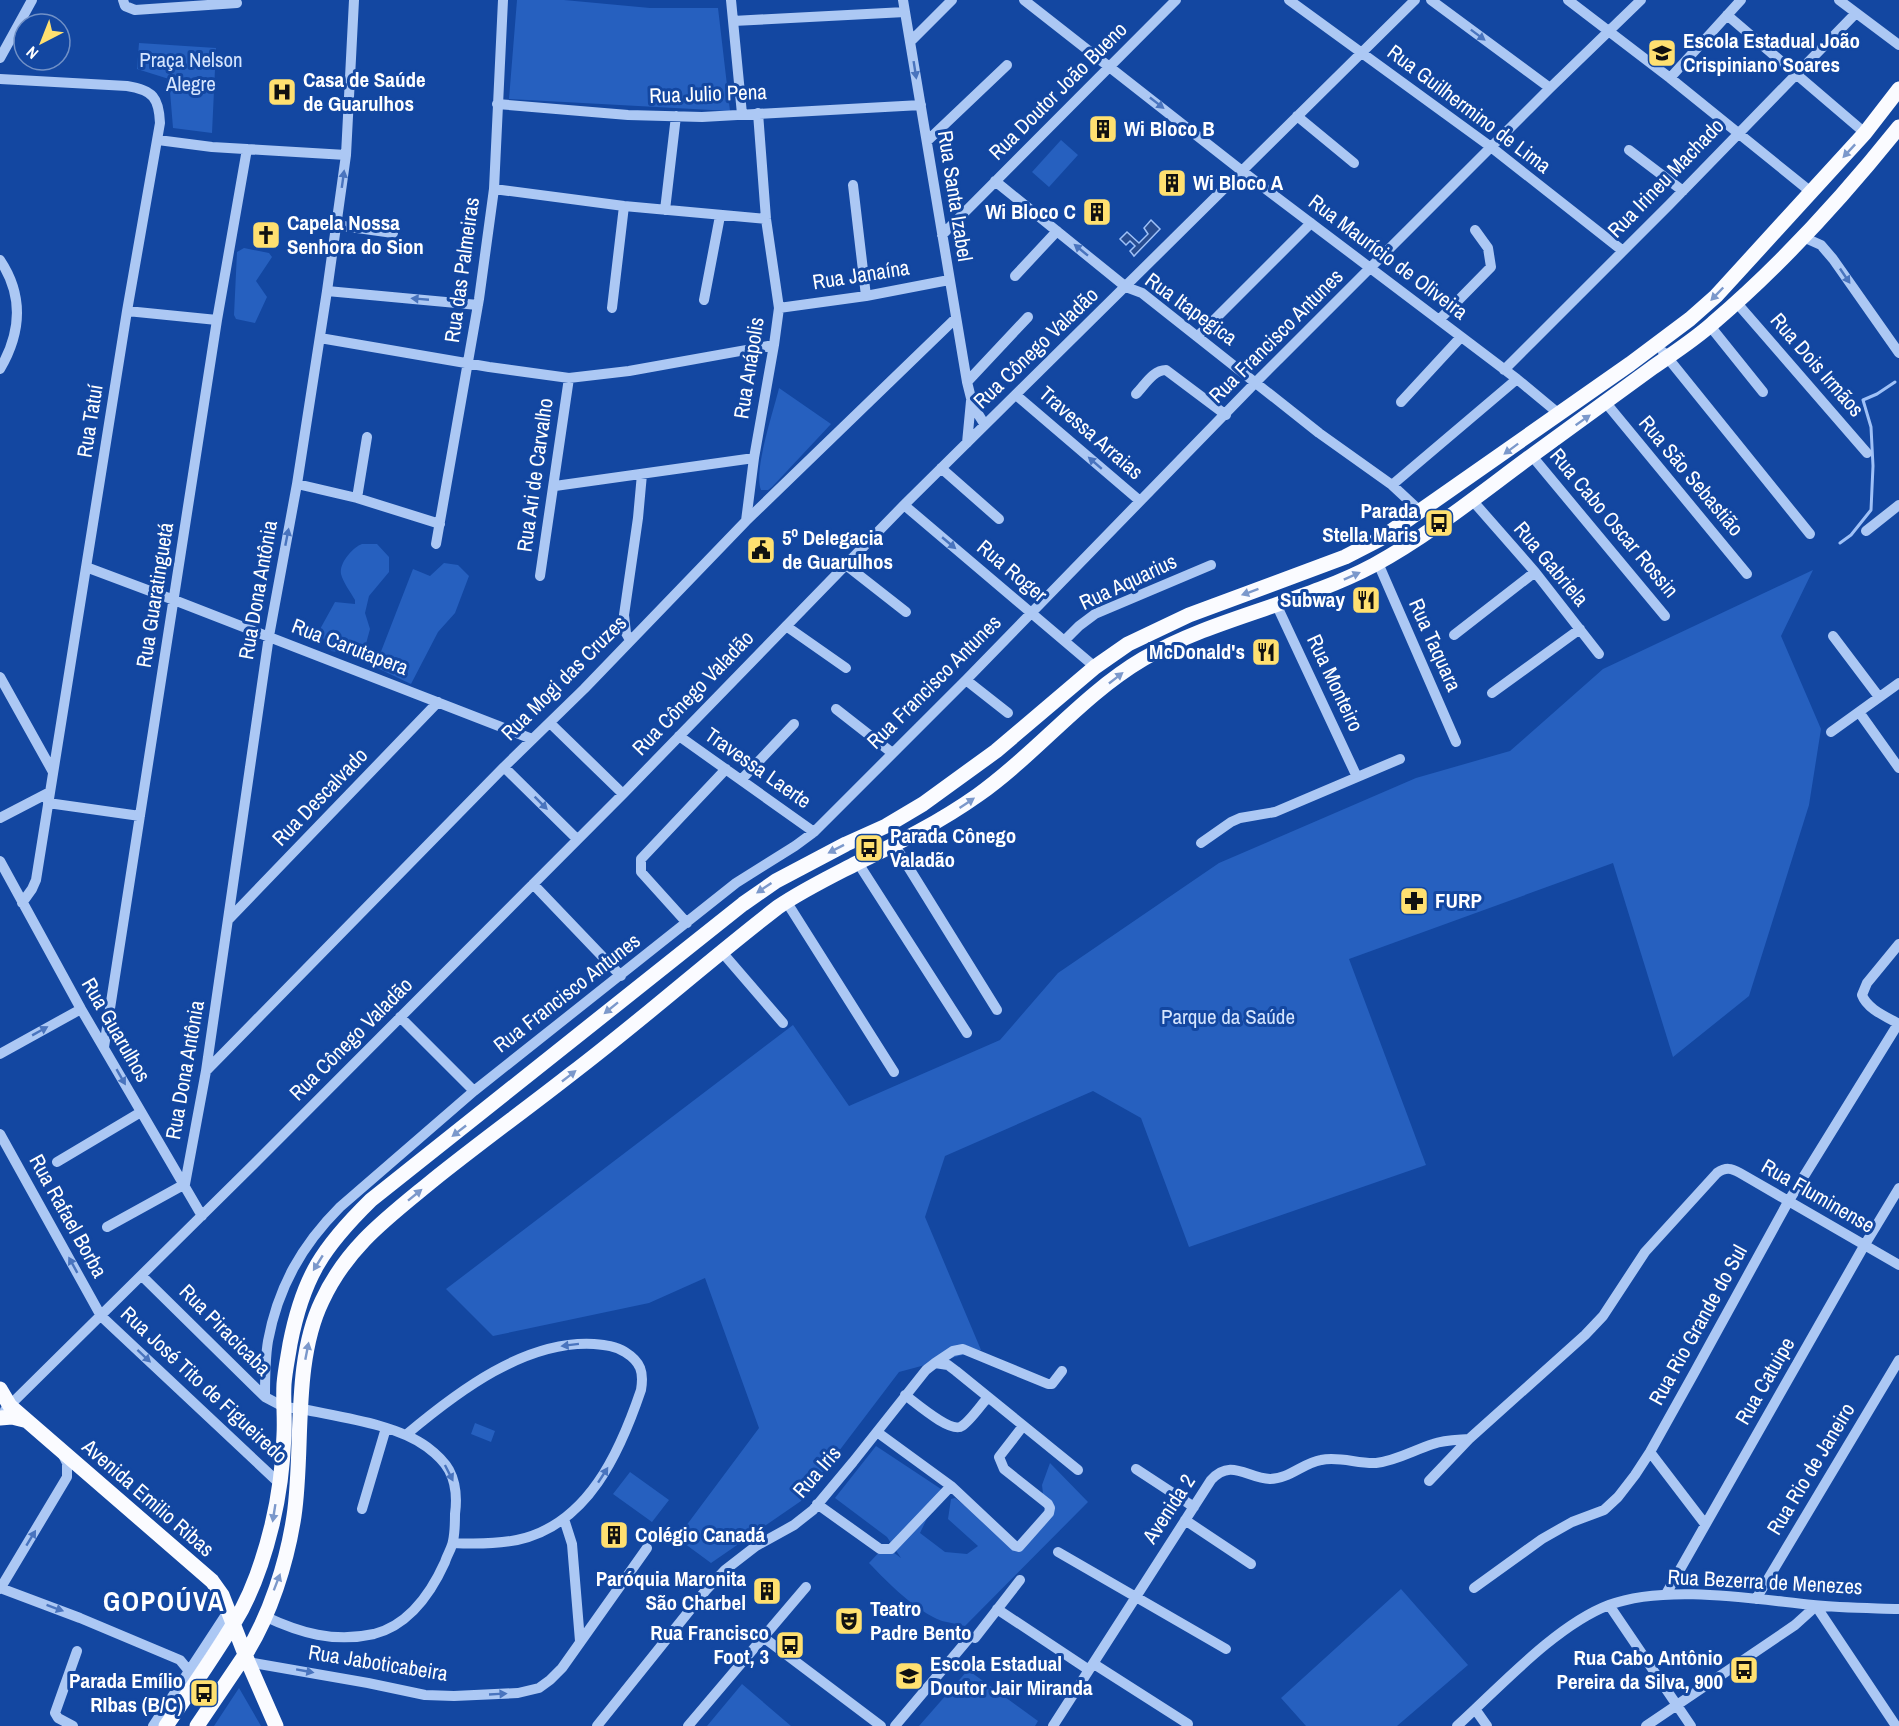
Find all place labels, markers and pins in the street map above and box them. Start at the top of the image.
place label: Escola Estadual João Crispiniano Soares [1683,26,1860,79]
school or university icon: Escola Estadual João Crispiniano Soares [1646,37,1678,69]
place label: Casa de Saúde de Guarulhos [303,65,426,118]
hospital icon: Casa de Saúde de Guarulhos [266,76,298,108]
building icon: Wi Bloco B [1087,113,1119,145]
place label: Wi Bloco B [1124,114,1215,143]
building icon: Wi Bloco A [1156,167,1188,199]
place label: Wi Bloco A [1193,168,1284,197]
building icon: Wi Bloco C [1081,196,1113,228]
place label: Wi Bloco C [985,197,1076,226]
place label: Capela Nossa Senhora do Sion [287,208,424,261]
church icon: Capela Nossa Senhora do Sion [250,219,282,251]
place label: Parada Stella Maris [1322,496,1418,549]
bus stop icon: Parada Stella Maris [1423,507,1455,539]
place label: 5º Delegacia de Guarulhos [782,523,893,576]
public building icon: 5º Delegacia de Guarulhos [745,534,777,566]
restaurant icon: Subway [1350,584,1382,616]
place label: Subway [1280,585,1345,614]
restaurant icon: McDonald's [1250,636,1282,668]
place label: McDonald's [1149,637,1245,666]
place label: Parada Cônego Valadão [890,821,1016,874]
bus stop icon: Parada Cônego Valadão [853,832,885,864]
pharmacy icon: FURP [1398,885,1430,917]
place label: FURP [1435,886,1482,915]
building icon: Colégio Canadá [598,1519,630,1551]
place label: Colégio Canadá [635,1520,766,1549]
place label: Paróquia Maronita São Charbel [596,1564,746,1617]
building icon: Paróquia Maronita São Charbel [751,1575,783,1607]
place label: Teatro Padre Bento [870,1594,971,1647]
theatre icon: Teatro Padre Bento [833,1605,865,1637]
place label: Rua Francisco Foot, 3 [650,1618,769,1671]
bus stop icon: Rua Francisco Foot, 3 [774,1629,806,1661]
place label: Rua Cabo Antônio Pereira da Silva, 900 [1556,1643,1723,1696]
place label: Escola Estadual Doutor Jair Miranda [930,1649,1093,1702]
bus stop icon: Rua Cabo Antônio Pereira da Silva, 900 [1728,1654,1760,1686]
school or university icon: Escola Estadual Doutor Jair Miranda [893,1660,925,1692]
place label: Parada Emílio RIbas (B/C) [69,1666,183,1719]
bus stop icon: Parada Emílio RIbas (B/C) [188,1677,220,1709]

